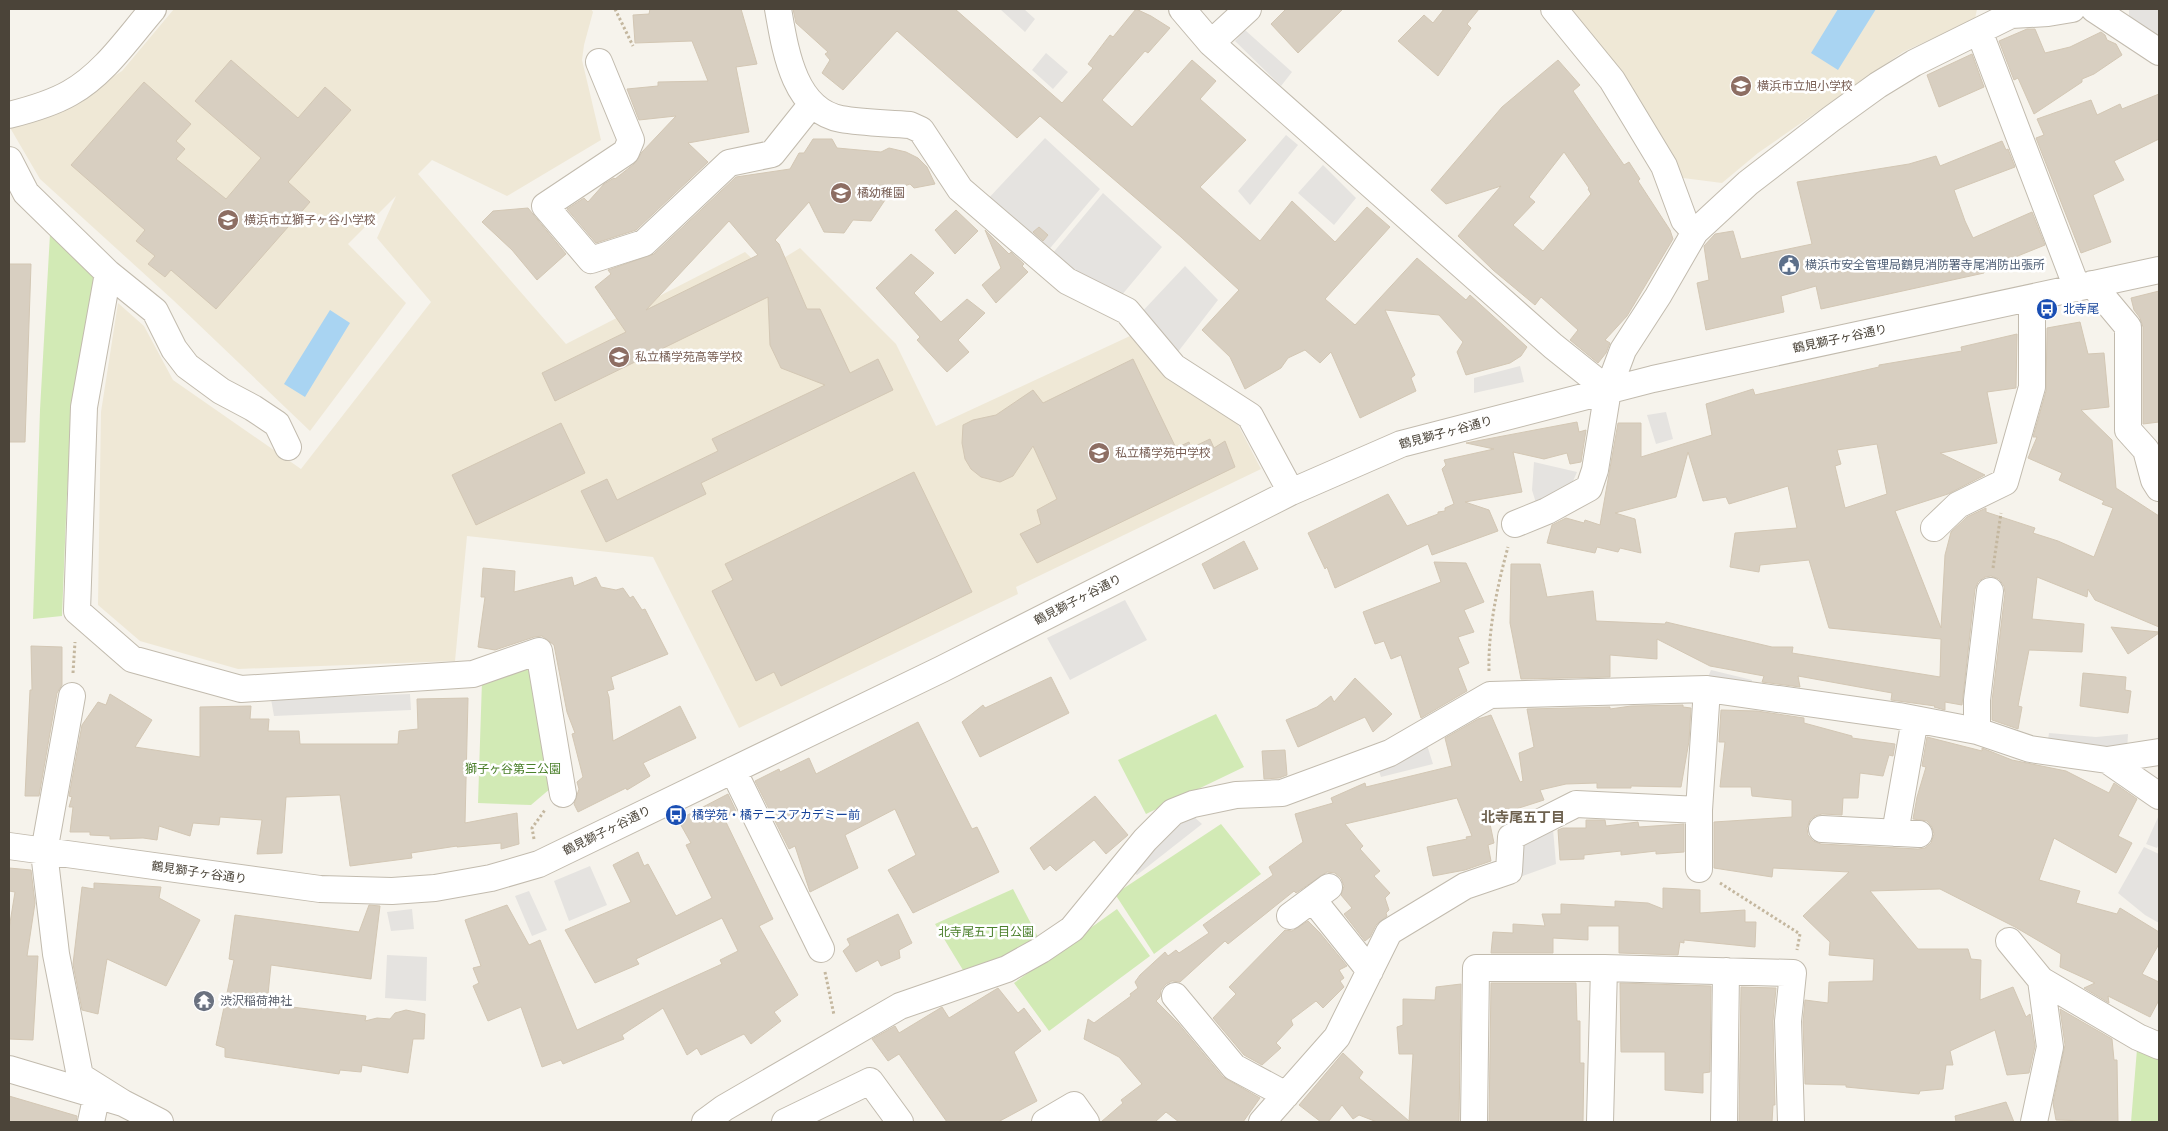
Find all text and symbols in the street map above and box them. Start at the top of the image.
school or university icon: 横浜市立旭小学校 [1729,74,1753,98]
place label: 横浜市立旭小学校 [1757,79,1853,94]
school or university icon: 橘幼稚園 [829,181,853,205]
place label: 橘幼稚園 [857,186,905,201]
school or university icon: 横浜市立獅子ヶ谷小学校 [216,208,240,232]
place label: 横浜市立獅子ヶ谷小学校 [244,213,376,228]
public building icon: 横浜市安全管理局鶴見消防署寺尾消防出張所 [1777,253,1801,277]
place label: 横浜市安全管理局鶴見消防署寺尾消防出張所 [1805,258,2045,273]
bus stop icon: 北寺尾 [2035,297,2059,321]
place label: 北寺尾 [2063,302,2099,317]
street label: 鶴見獅子ヶ谷通り [1791,322,1889,356]
school or university icon: 私立橘学苑高等学校 [607,345,631,369]
place label: 私立橘学苑高等学校 [635,350,743,365]
street label: 鶴見獅子ヶ谷通り [1398,413,1494,453]
school or university icon: 私立橘学苑中学校 [1087,441,1111,465]
place label: 私立橘学苑中学校 [1115,446,1211,461]
street label: 鶴見獅子ヶ谷通り [1032,572,1124,628]
park label: 獅子ヶ谷第三公園 [465,762,561,777]
street label: 鶴見獅子ヶ谷通り [561,803,653,859]
bus stop icon: 橘学苑・橘テニスアカデミー前 [664,803,688,827]
place label: 橘学苑・橘テニスアカデミー前 [692,808,860,823]
district label: 北寺尾五丁目 [1481,809,1565,826]
street label: 鶴見獅子ヶ谷通り [150,859,248,887]
park label: 北寺尾五丁目公園 [938,925,1034,940]
temple icon: 渋沢稲荷神社 [192,989,216,1013]
place label: 渋沢稲荷神社 [220,994,292,1009]

